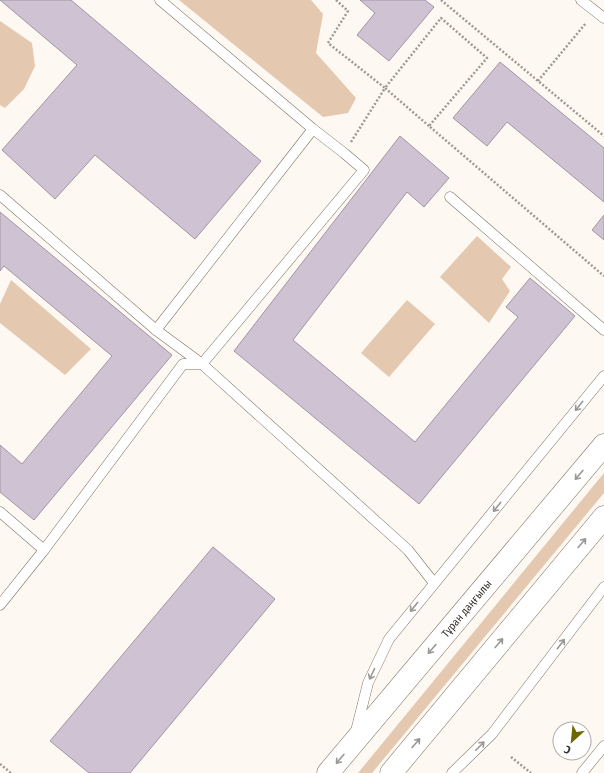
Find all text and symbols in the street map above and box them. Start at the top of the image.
one-way arrow [575,401,584,412]
one-way arrow [574,469,583,480]
one-way arrow [492,501,501,512]
one-way arrow [578,538,587,548]
street label: Тұран даңғылы [439,577,494,640]
one-way arrow [410,602,419,613]
one-way arrow [495,638,504,648]
one-way arrow [557,638,565,649]
one-way arrow [428,644,437,654]
one-way arrow [368,668,375,680]
north arrow [552,721,592,761]
one-way arrow [412,738,421,748]
one-way arrow [475,741,485,750]
text: С [562,742,573,757]
one-way arrow [335,754,344,765]

